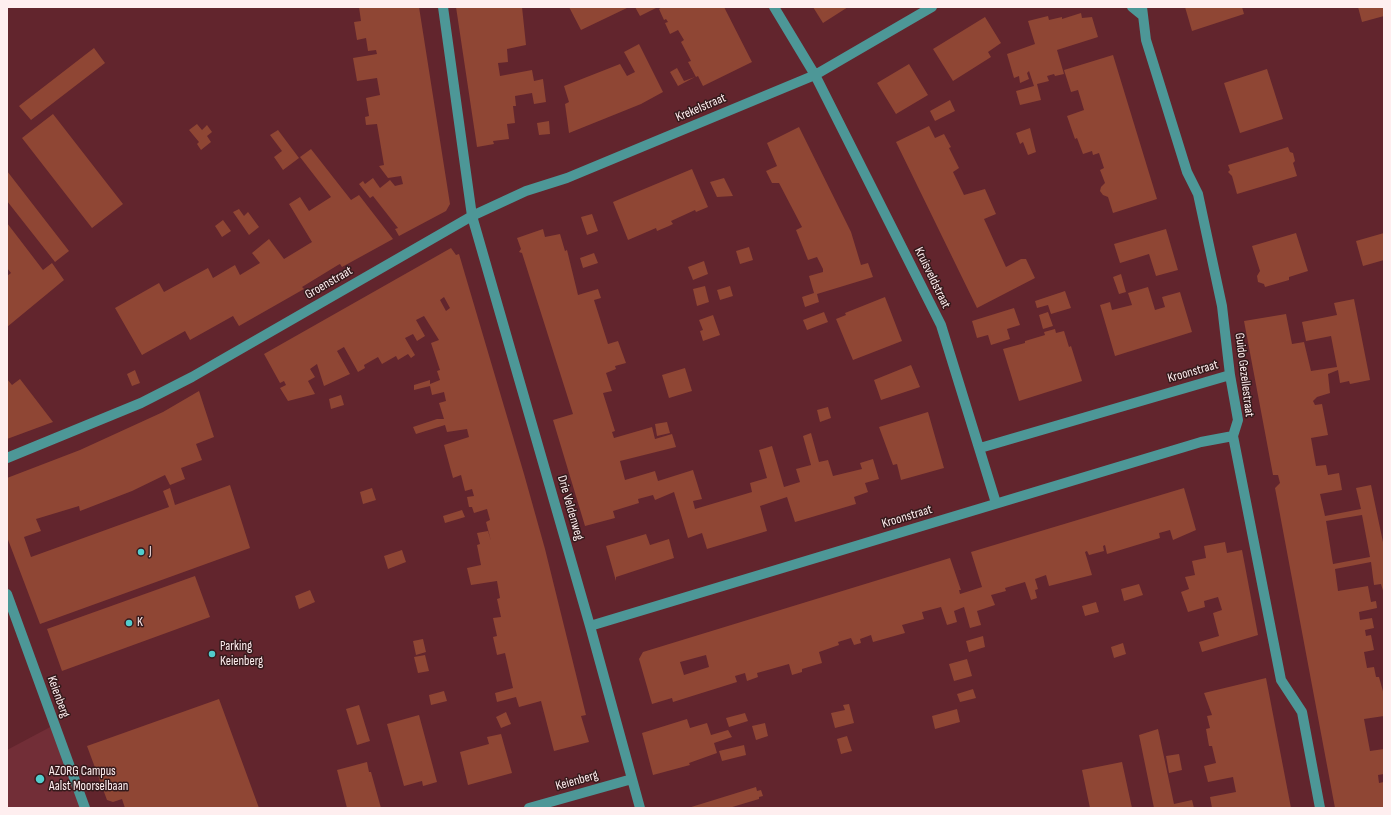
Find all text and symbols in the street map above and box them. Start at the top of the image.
street label: Krekelstraat [674,90,728,126]
street label: Kruisveldstraat [910,245,954,311]
street label: Groenstraat [302,263,356,303]
street label: Guido Gezellestraat [1231,332,1257,418]
street label: Kroonstraat [1166,357,1220,387]
street label: Drie Veldenweg [553,474,587,542]
street label: Kroonstraat [880,502,934,532]
place label: J [149,544,152,560]
marker: J [136,547,146,557]
place label: K [137,615,143,631]
marker: K [124,618,134,628]
place label: Parking Keienberg [220,639,263,670]
marker: Parking Keienberg [207,649,217,659]
street label: Keienberg [43,674,73,720]
place label: AZORG Campus Aalst Moorselbaan [49,764,128,795]
street label: Keienberg [554,768,600,794]
marker: AZORG Campus Aalst Moorselbaan [34,773,46,785]

